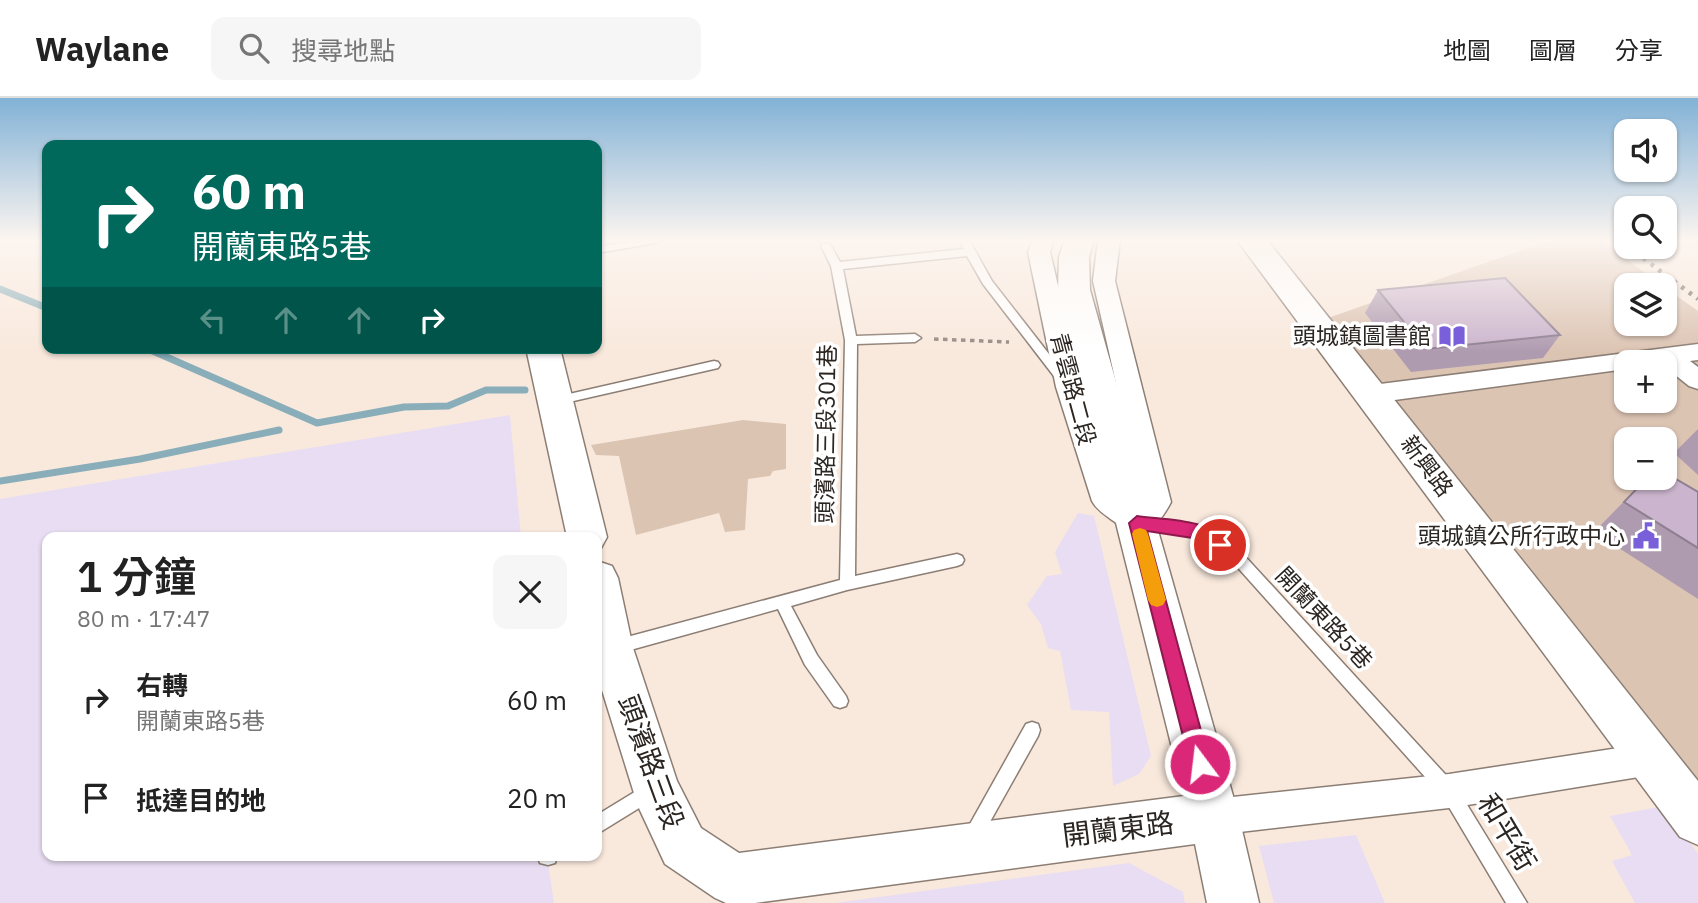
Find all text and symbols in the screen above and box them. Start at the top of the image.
search box [211,17,701,80]
text: Waylane [35,27,169,70]
icon: search [235,29,273,67]
text: 搜尋地點 [291,33,395,67]
text: 地圖 [1443,34,1491,66]
text: 圖層 [1529,34,1577,66]
text: 分享 [1615,34,1663,66]
map controls [1614,119,1677,490]
button: sound [1614,119,1677,182]
text: 60 m [192,159,306,222]
icon: right [77,168,168,259]
button: search [1614,196,1677,259]
text: 開蘭東路5巷 [192,225,371,267]
button: layers [1614,273,1677,336]
icon: left [194,301,232,339]
icon: ahead [267,301,305,339]
icon: ahead [340,301,378,339]
icon: right [413,301,451,339]
place label: 頭城鎮圖書館 [1293,320,1431,350]
library icon: 頭城鎮圖書館 [1437,321,1467,351]
street label: 青雲路二段 [1045,329,1103,448]
street label: 頭濱路三段301巷 [808,344,842,524]
button: + [1614,350,1677,413]
button: − [1614,427,1677,490]
street label: 新興路 [1395,429,1461,502]
pin [1190,515,1250,575]
place label: 頭城鎮公所行政中心 [1418,520,1625,550]
public building icon: 頭城鎮公所行政中心 [1631,521,1661,551]
icon: arrive [1201,526,1239,564]
text: 1 分鐘 [77,549,196,604]
button: close [493,555,567,629]
street label: 開蘭東路5巷 [1270,560,1380,675]
text: 80 m · 17:47 [77,603,210,633]
text: 右轉 [136,668,188,702]
icon: right [77,681,115,719]
text: 60 m [507,683,567,717]
street label: 頭濱路三段 [610,690,693,834]
text: 開蘭東路5巷 [136,705,265,735]
position arrow [1163,727,1237,801]
icon: arrive [77,779,115,817]
text: 20 m [507,781,567,815]
text: 抵達目的地 [136,783,266,817]
street label: 和平街 [1470,786,1545,877]
street label: 開蘭東路 [1060,803,1176,854]

